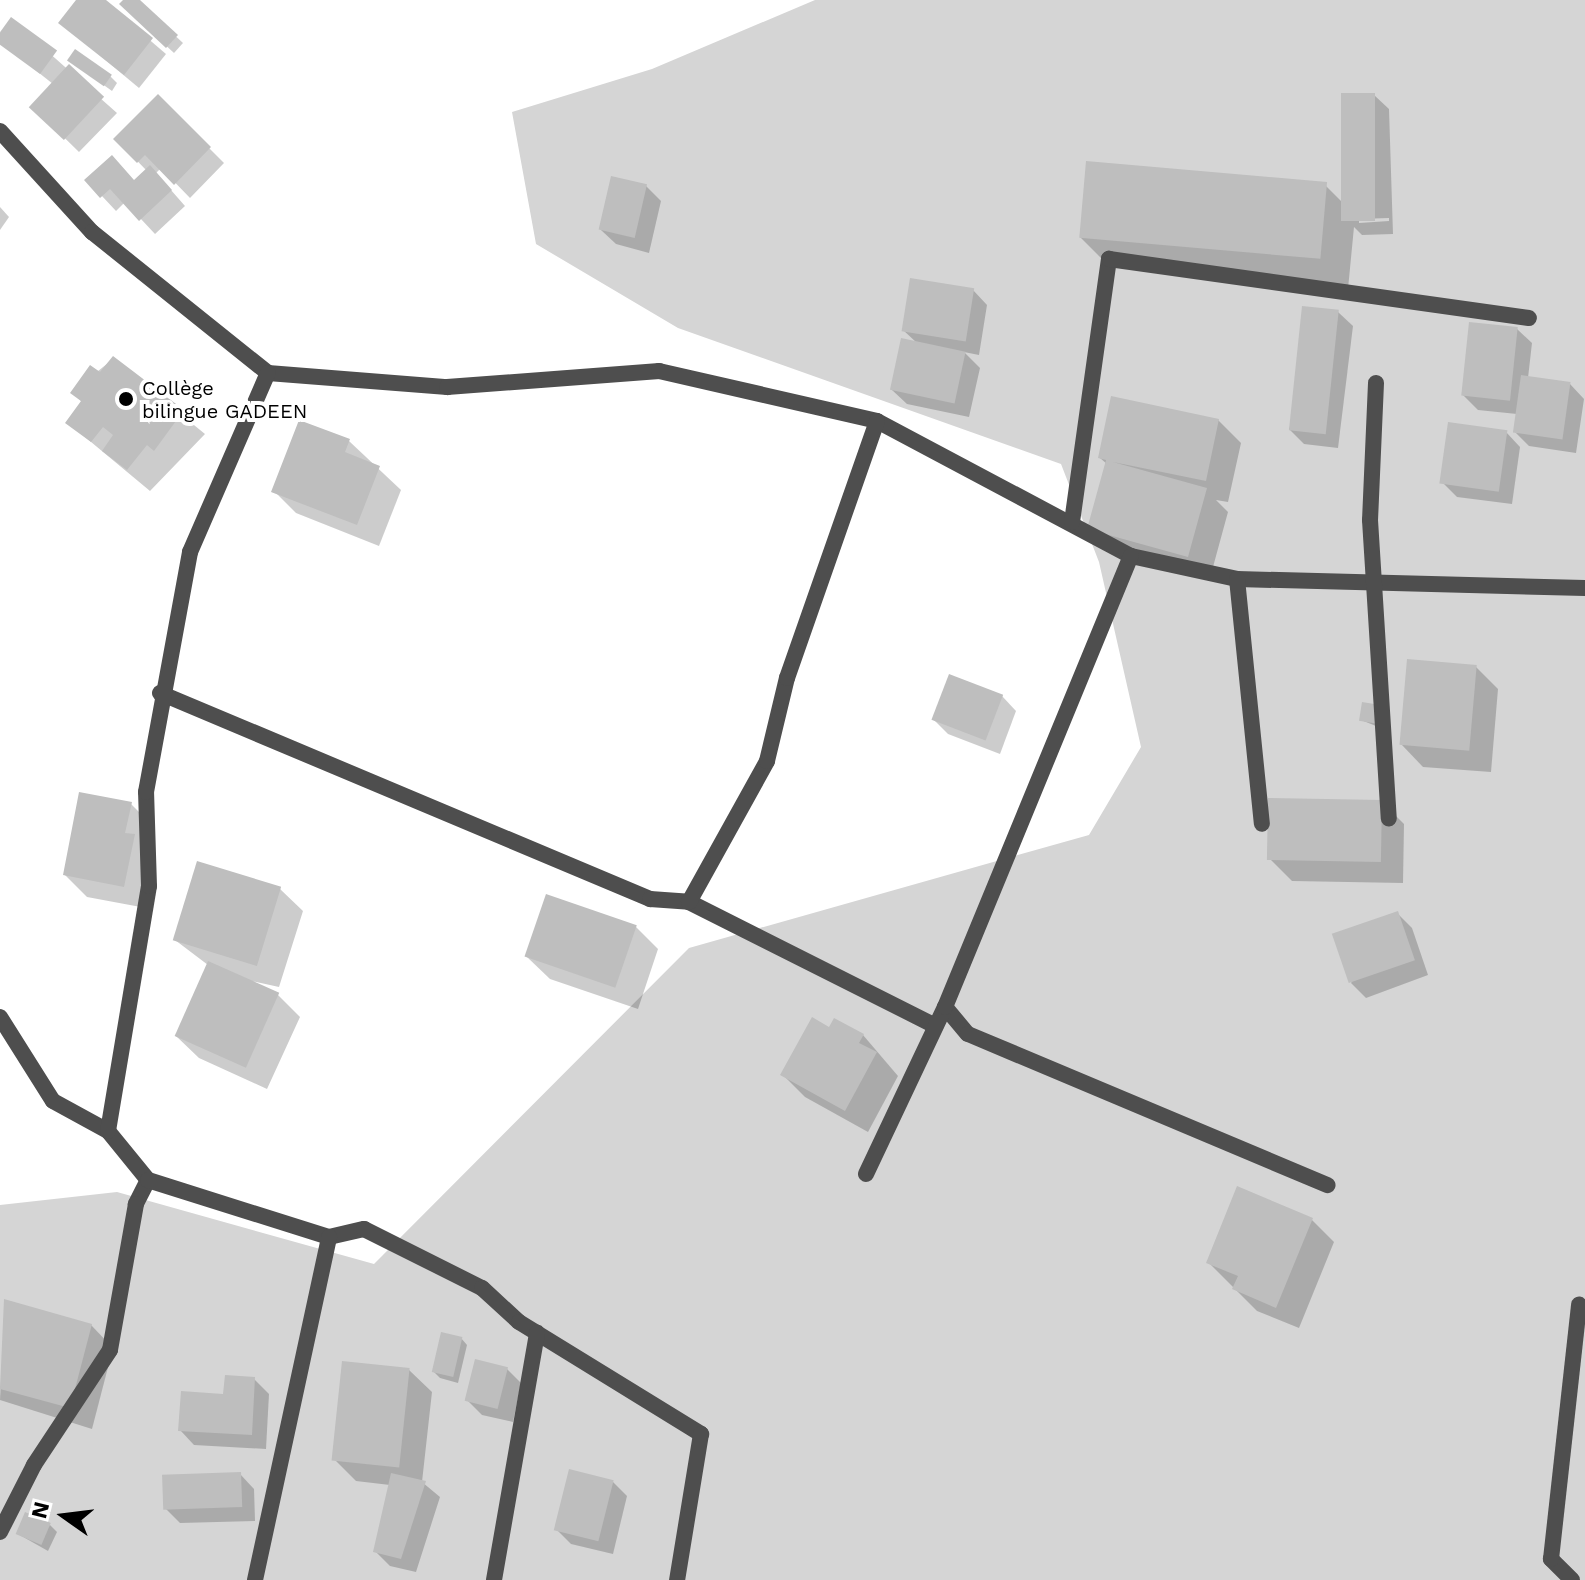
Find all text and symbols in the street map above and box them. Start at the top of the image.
place label: Collège bilingue GADEEN [142,376,307,423]
marker: Collège bilingue GADEEN [117,390,135,408]
north arrow [24,1476,104,1556]
text: N [26,1499,54,1521]

